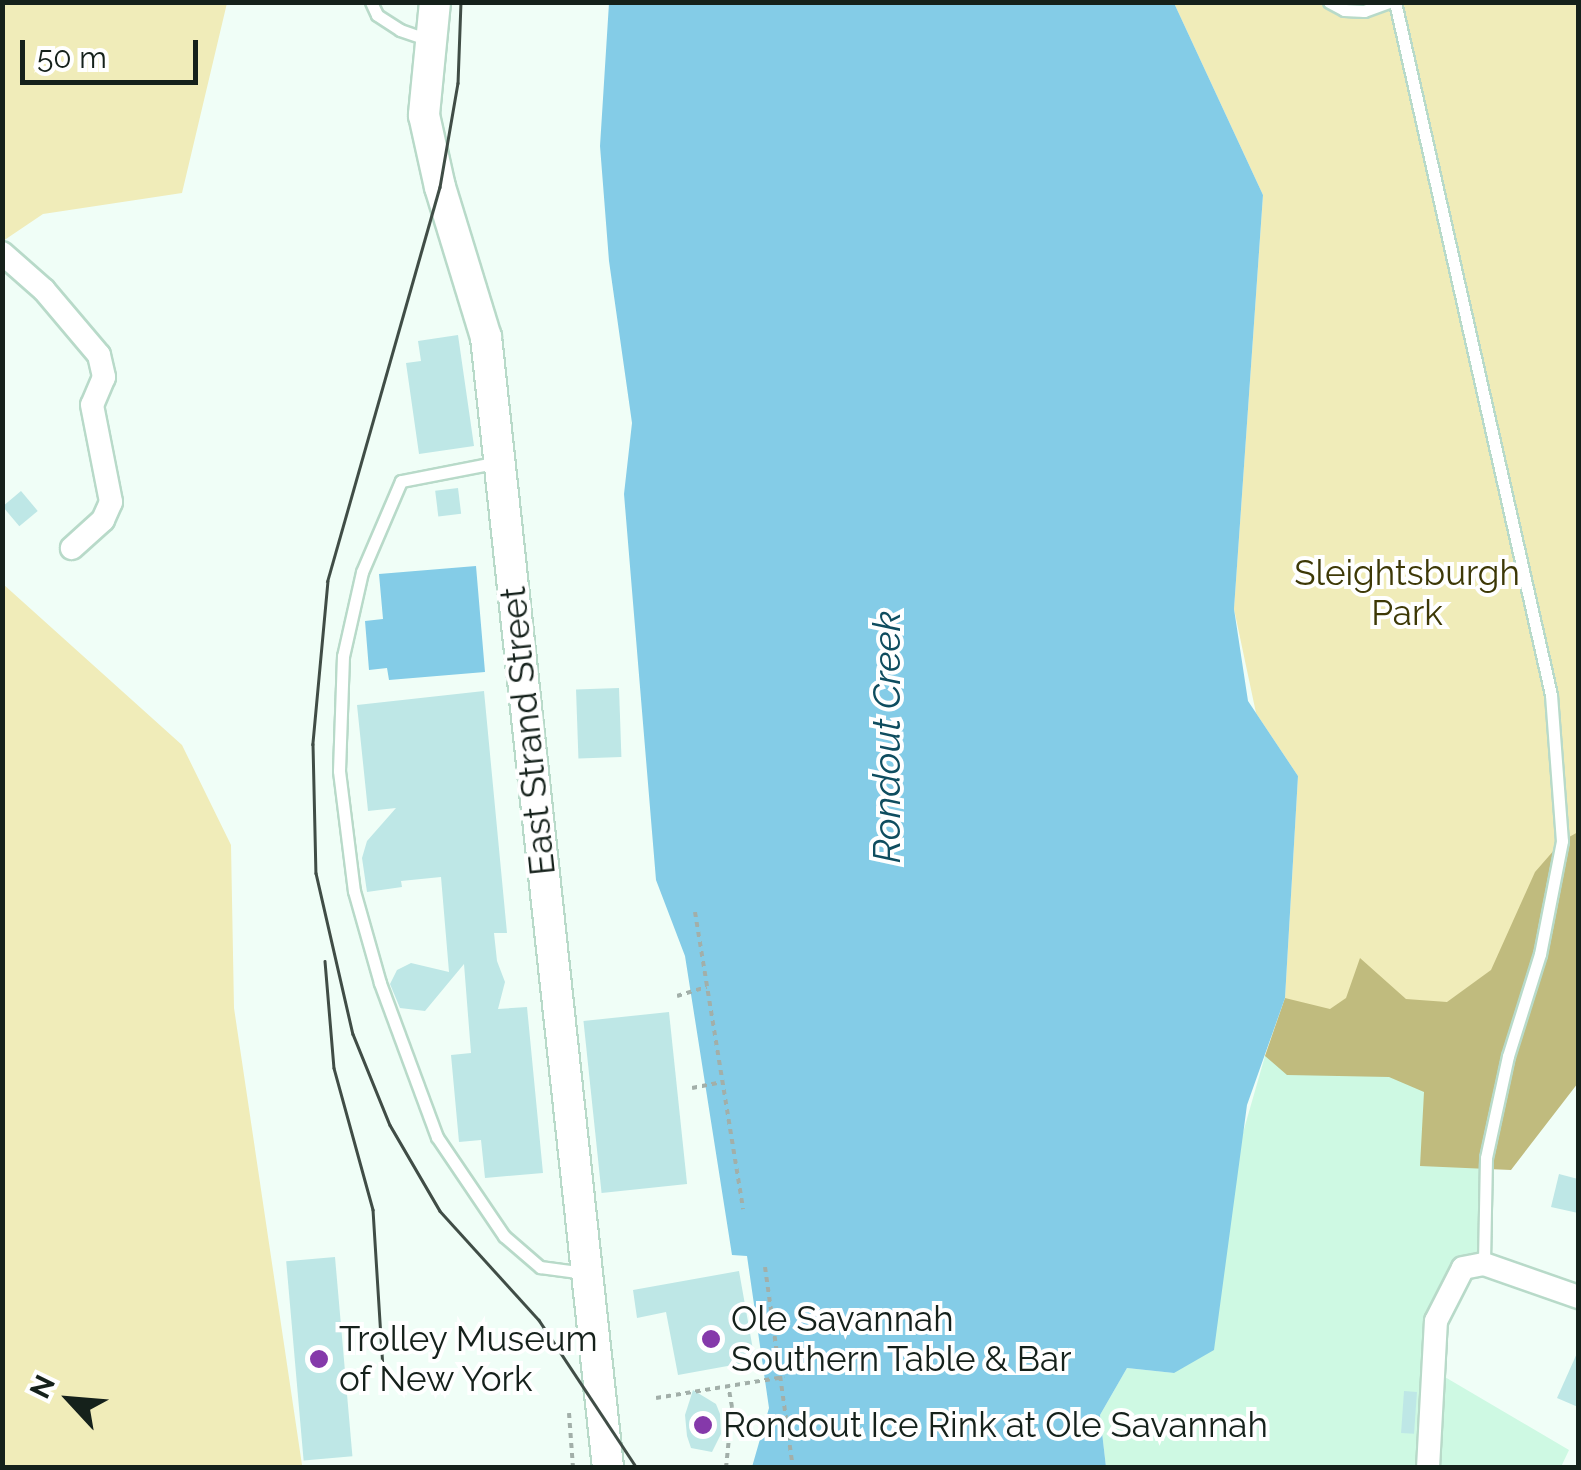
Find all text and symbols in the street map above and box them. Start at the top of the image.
scale bar [25,20,202,82]
text: 50 m [37,40,107,75]
park label: Sleightsburgh Park [1294,552,1520,634]
street label: East Strand Street [492,585,564,877]
water label: Rondout Creek [864,611,910,863]
place label: Ole Savannah Southern Table & Bar [731,1298,1072,1380]
place label: Trolley Museum of New York [339,1318,599,1400]
marker: Ole Savannah Southern Table & Bar [700,1328,722,1350]
marker: Trolley Museum of New York [308,1348,330,1370]
north arrow [20,1350,120,1450]
text: N [23,1370,62,1403]
place label: Rondout Ice Rink at Ole Savannah [723,1404,1268,1446]
marker: Rondout Ice Rink at Ole Savannah [692,1414,714,1436]

